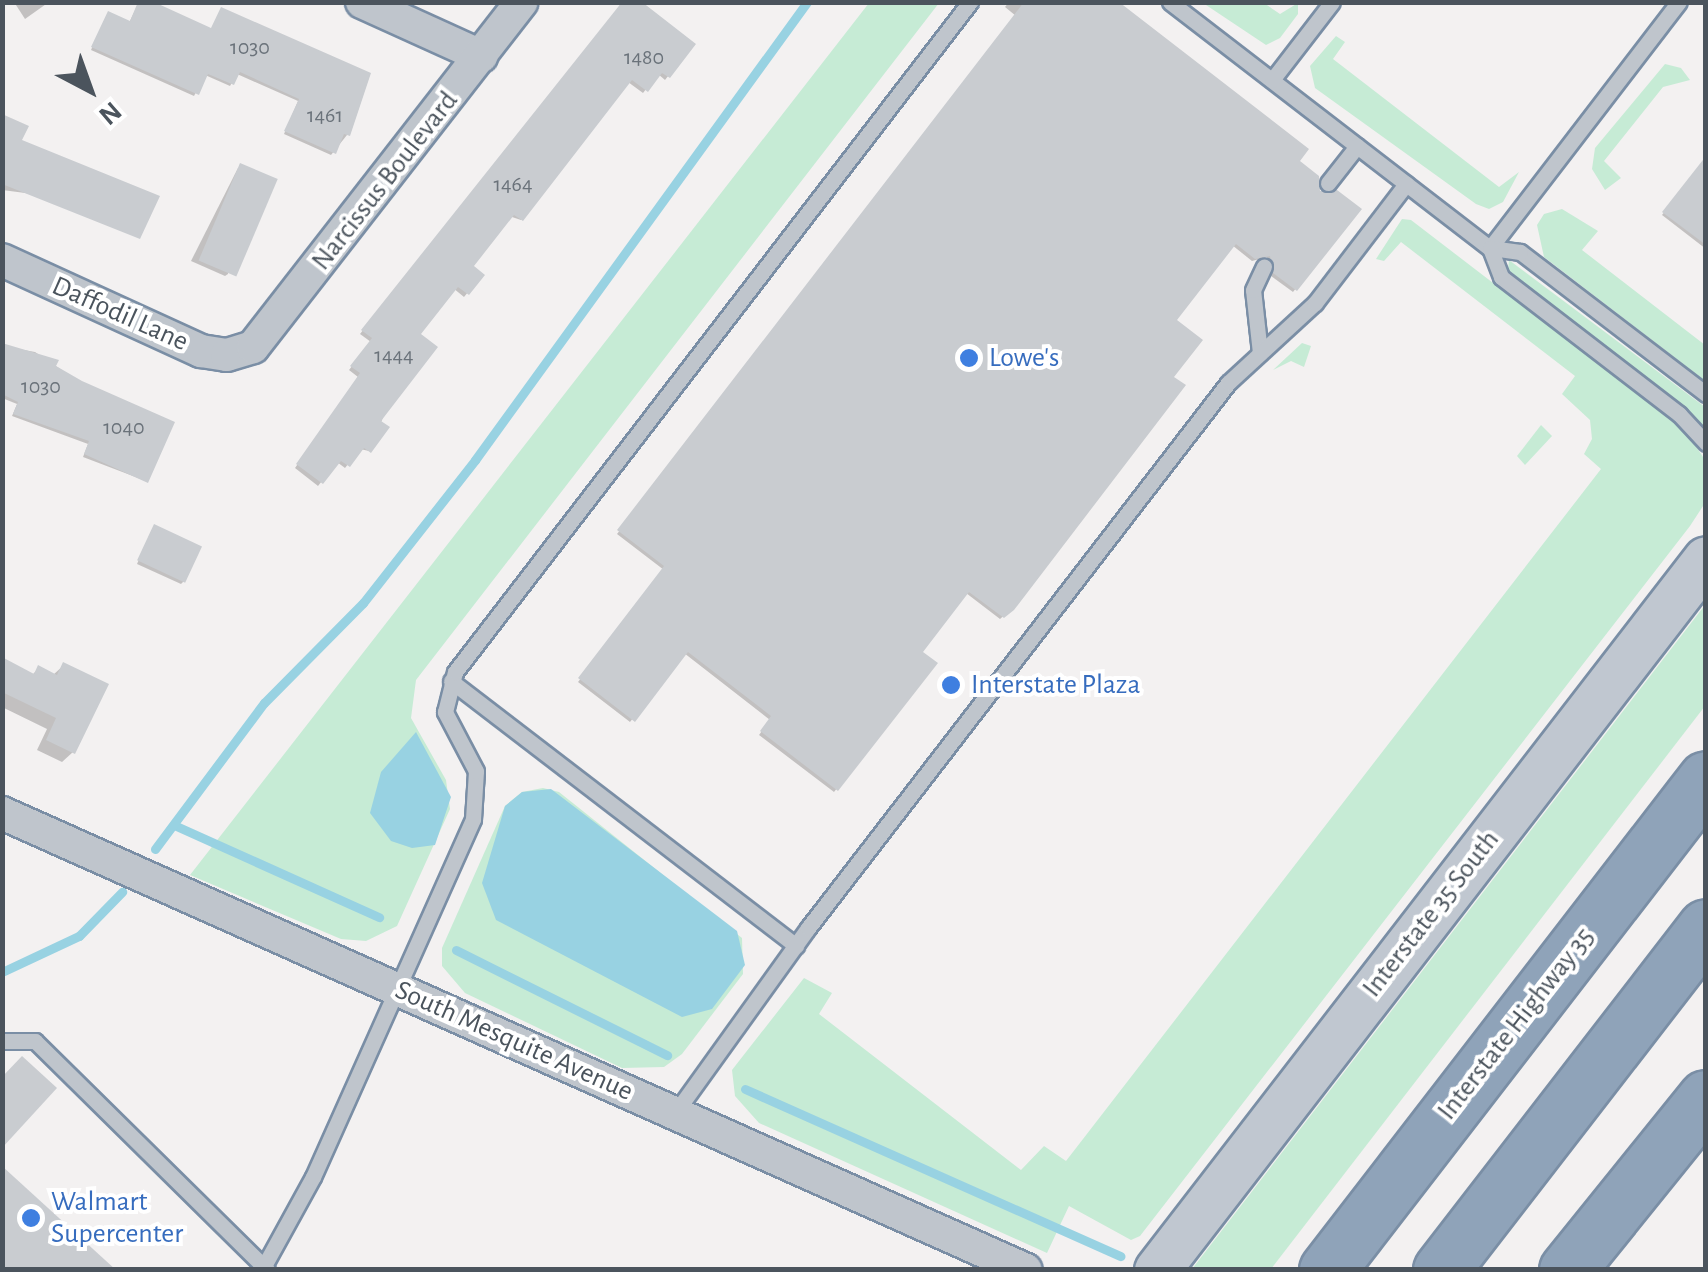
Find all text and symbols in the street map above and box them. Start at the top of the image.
house number: 1030 [230,35,270,61]
north arrow [40,40,140,140]
house number: 1480 [624,45,664,71]
street label: Narcissus Boulevard [305,85,465,277]
text: N [93,96,126,130]
house number: 1461 [307,103,343,129]
house number: 1464 [493,172,533,198]
street label: Daffodil Lane [47,269,193,359]
place label: Lowe's [989,341,1059,375]
house number: 1444 [374,343,414,369]
marker: Lowe's [958,347,980,369]
house number: 1030 [21,374,61,400]
house number: 1040 [103,415,145,441]
place label: Interstate Plaza [971,668,1140,702]
marker: Interstate Plaza [940,674,962,696]
street label: Interstate 35 South [1355,824,1507,1004]
street label: Interstate Highway 35 [1430,921,1602,1127]
street label: South Mesquite Avenue [390,973,638,1109]
place label: Walmart Supercenter [51,1185,183,1251]
marker: Walmart Supercenter [20,1207,42,1229]

